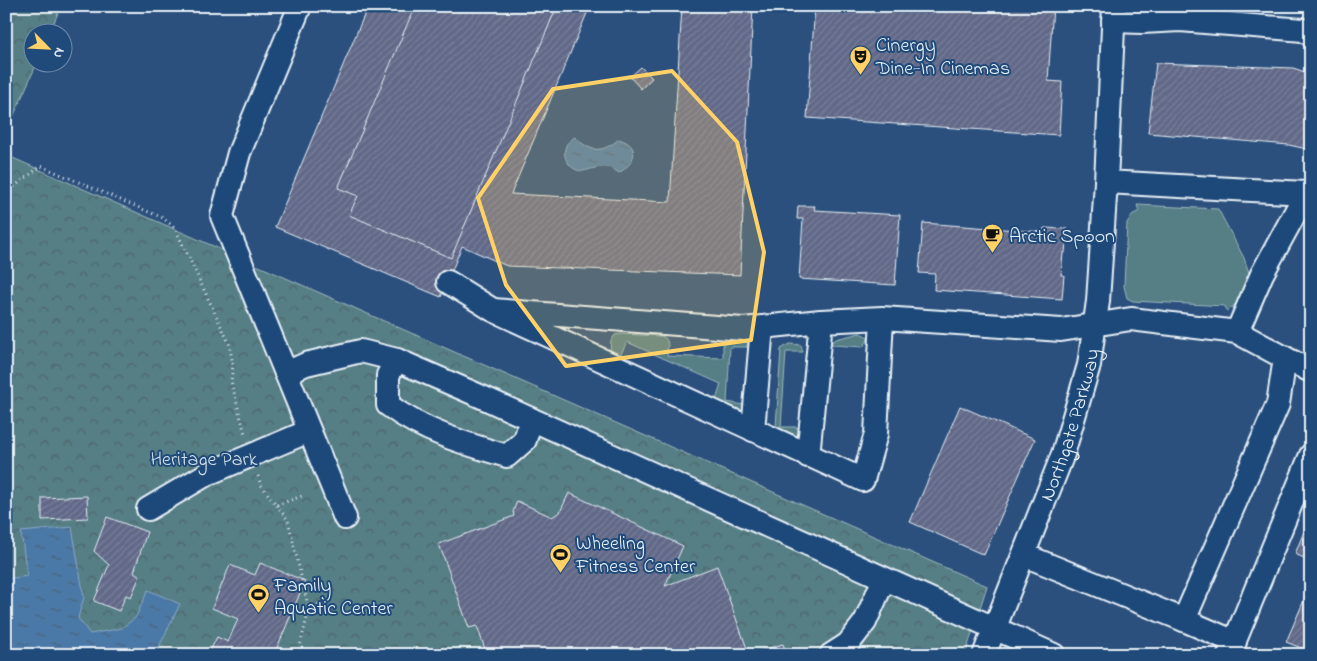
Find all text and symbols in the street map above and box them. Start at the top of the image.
north arrow [22,22,72,72]
place label: Cinergy Dine-In Cinemas [875,32,1010,84]
text: N [47,44,70,61]
theatre icon: Cinergy Dine-In Cinemas [848,44,872,75]
cafe icon: Arctic Spoon [981,223,1005,254]
place label: Arctic Spoon [1009,223,1115,252]
street label: Northgate Parkway [1034,347,1108,506]
park label: Heritage Park [151,446,258,476]
place label: Wheeling Fitness Center [575,530,696,582]
sports icon: Wheeling Fitness Center [548,542,572,573]
place label: Family Aquatic Center [273,572,393,624]
sports icon: Family Aquatic Center [246,583,270,614]

